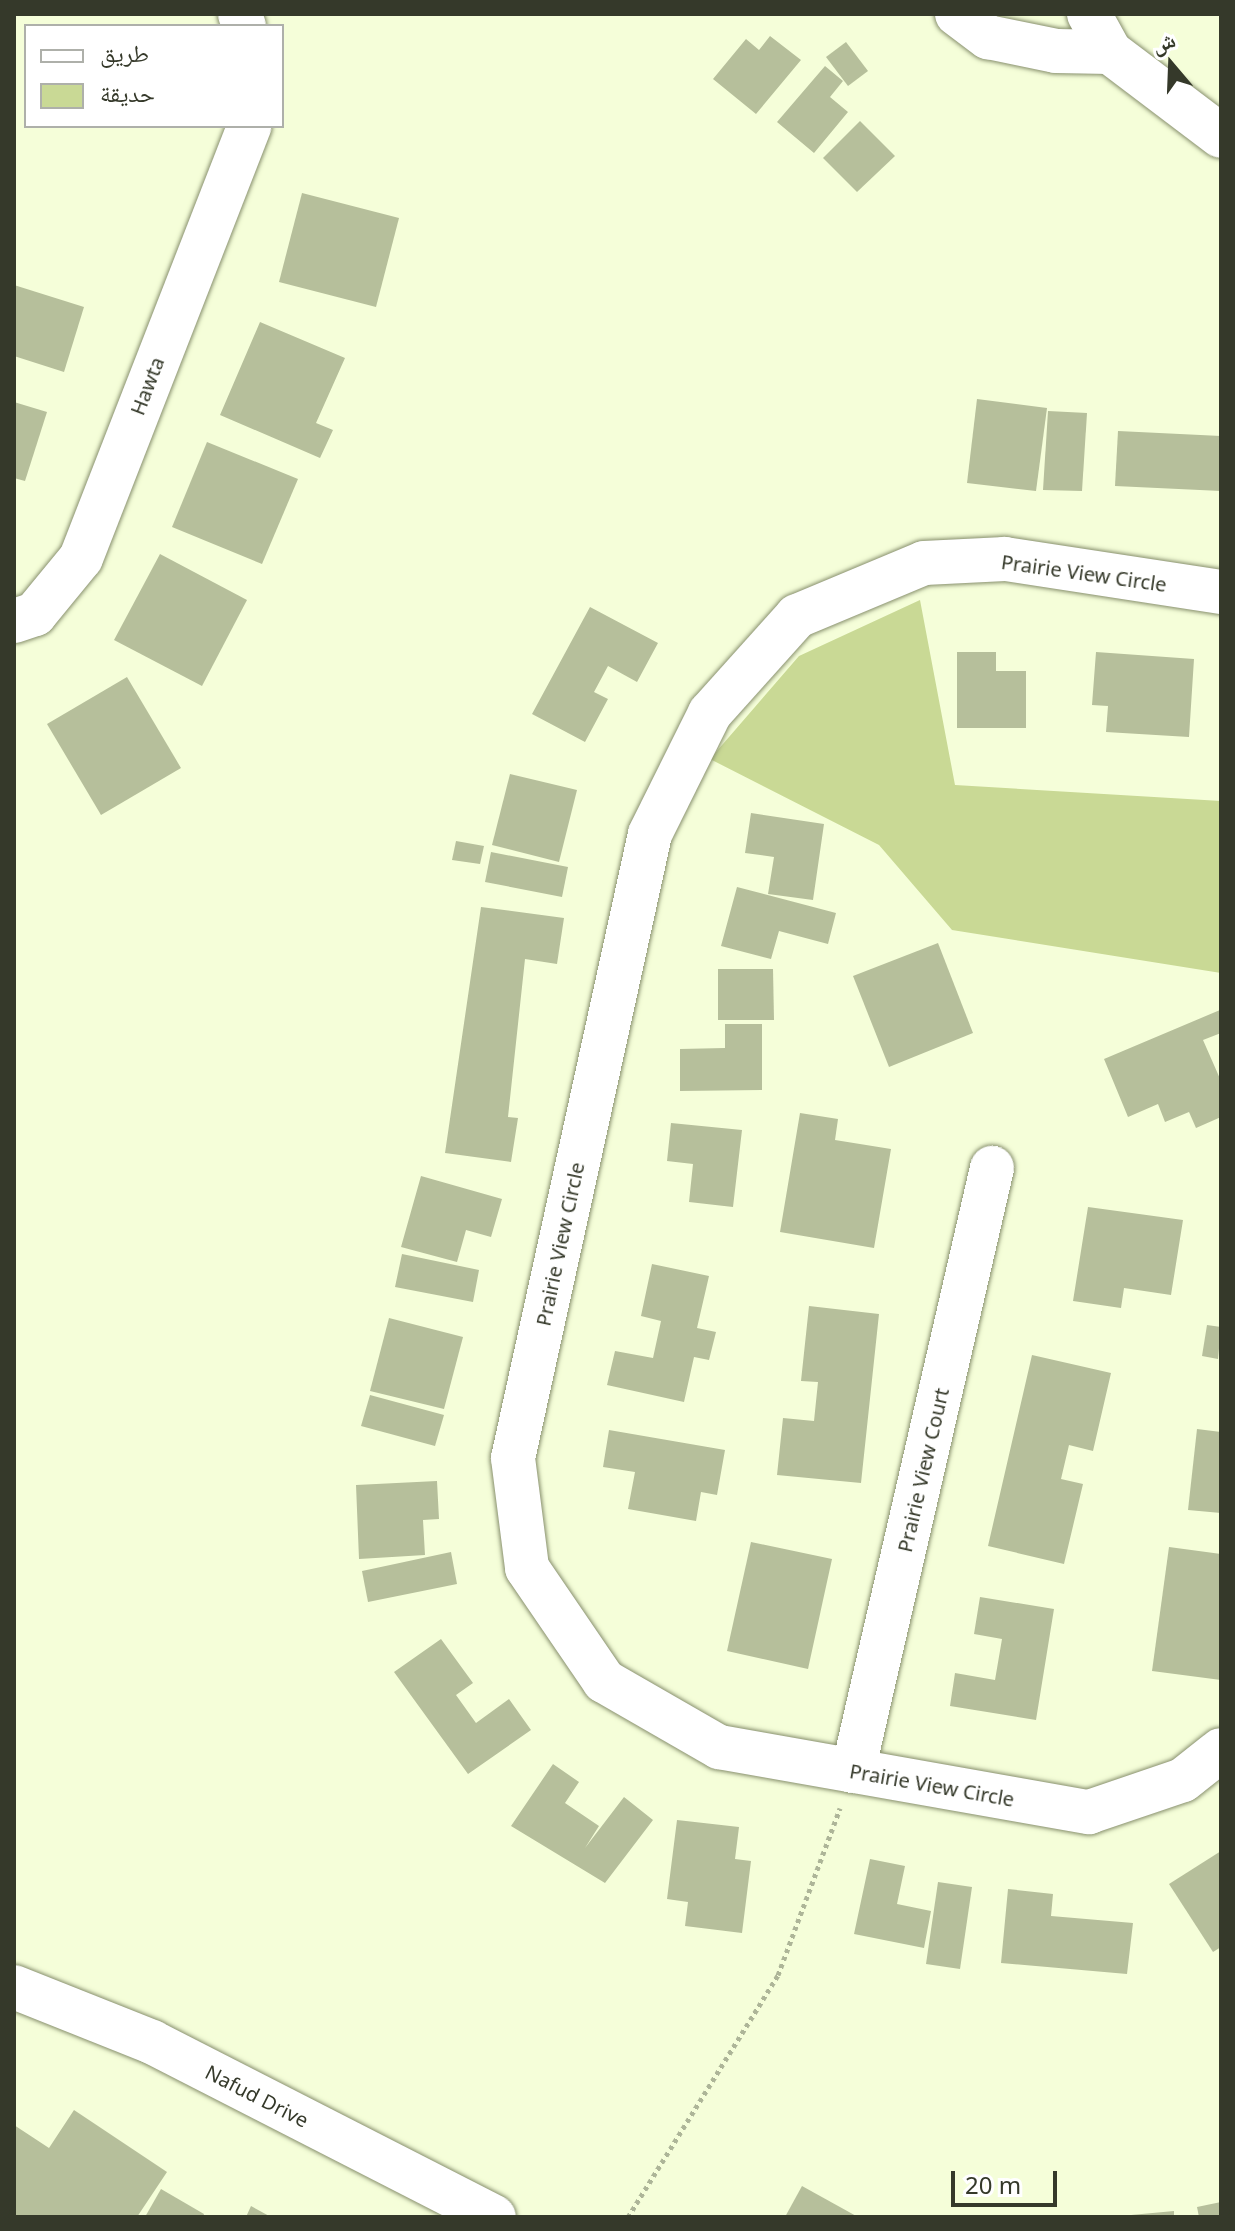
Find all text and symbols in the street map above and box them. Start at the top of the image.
text: ش [1147,23,1179,59]
legend [24,24,284,128]
north arrow [1131,24,1211,104]
text: طريق [100,36,149,69]
text: حديقة [100,76,155,109]
street label: Hawta [125,354,169,418]
street label: Prairie View Circle [1000,550,1168,596]
street label: Prairie View Circle [531,1160,589,1328]
street label: Prairie View Court [892,1386,954,1554]
street label: Prairie View Circle [848,1759,1016,1811]
street label: Nafud Drive [201,2060,313,2132]
scale bar [955,2155,1061,2205]
text: 20 m [965,2168,1021,2201]

